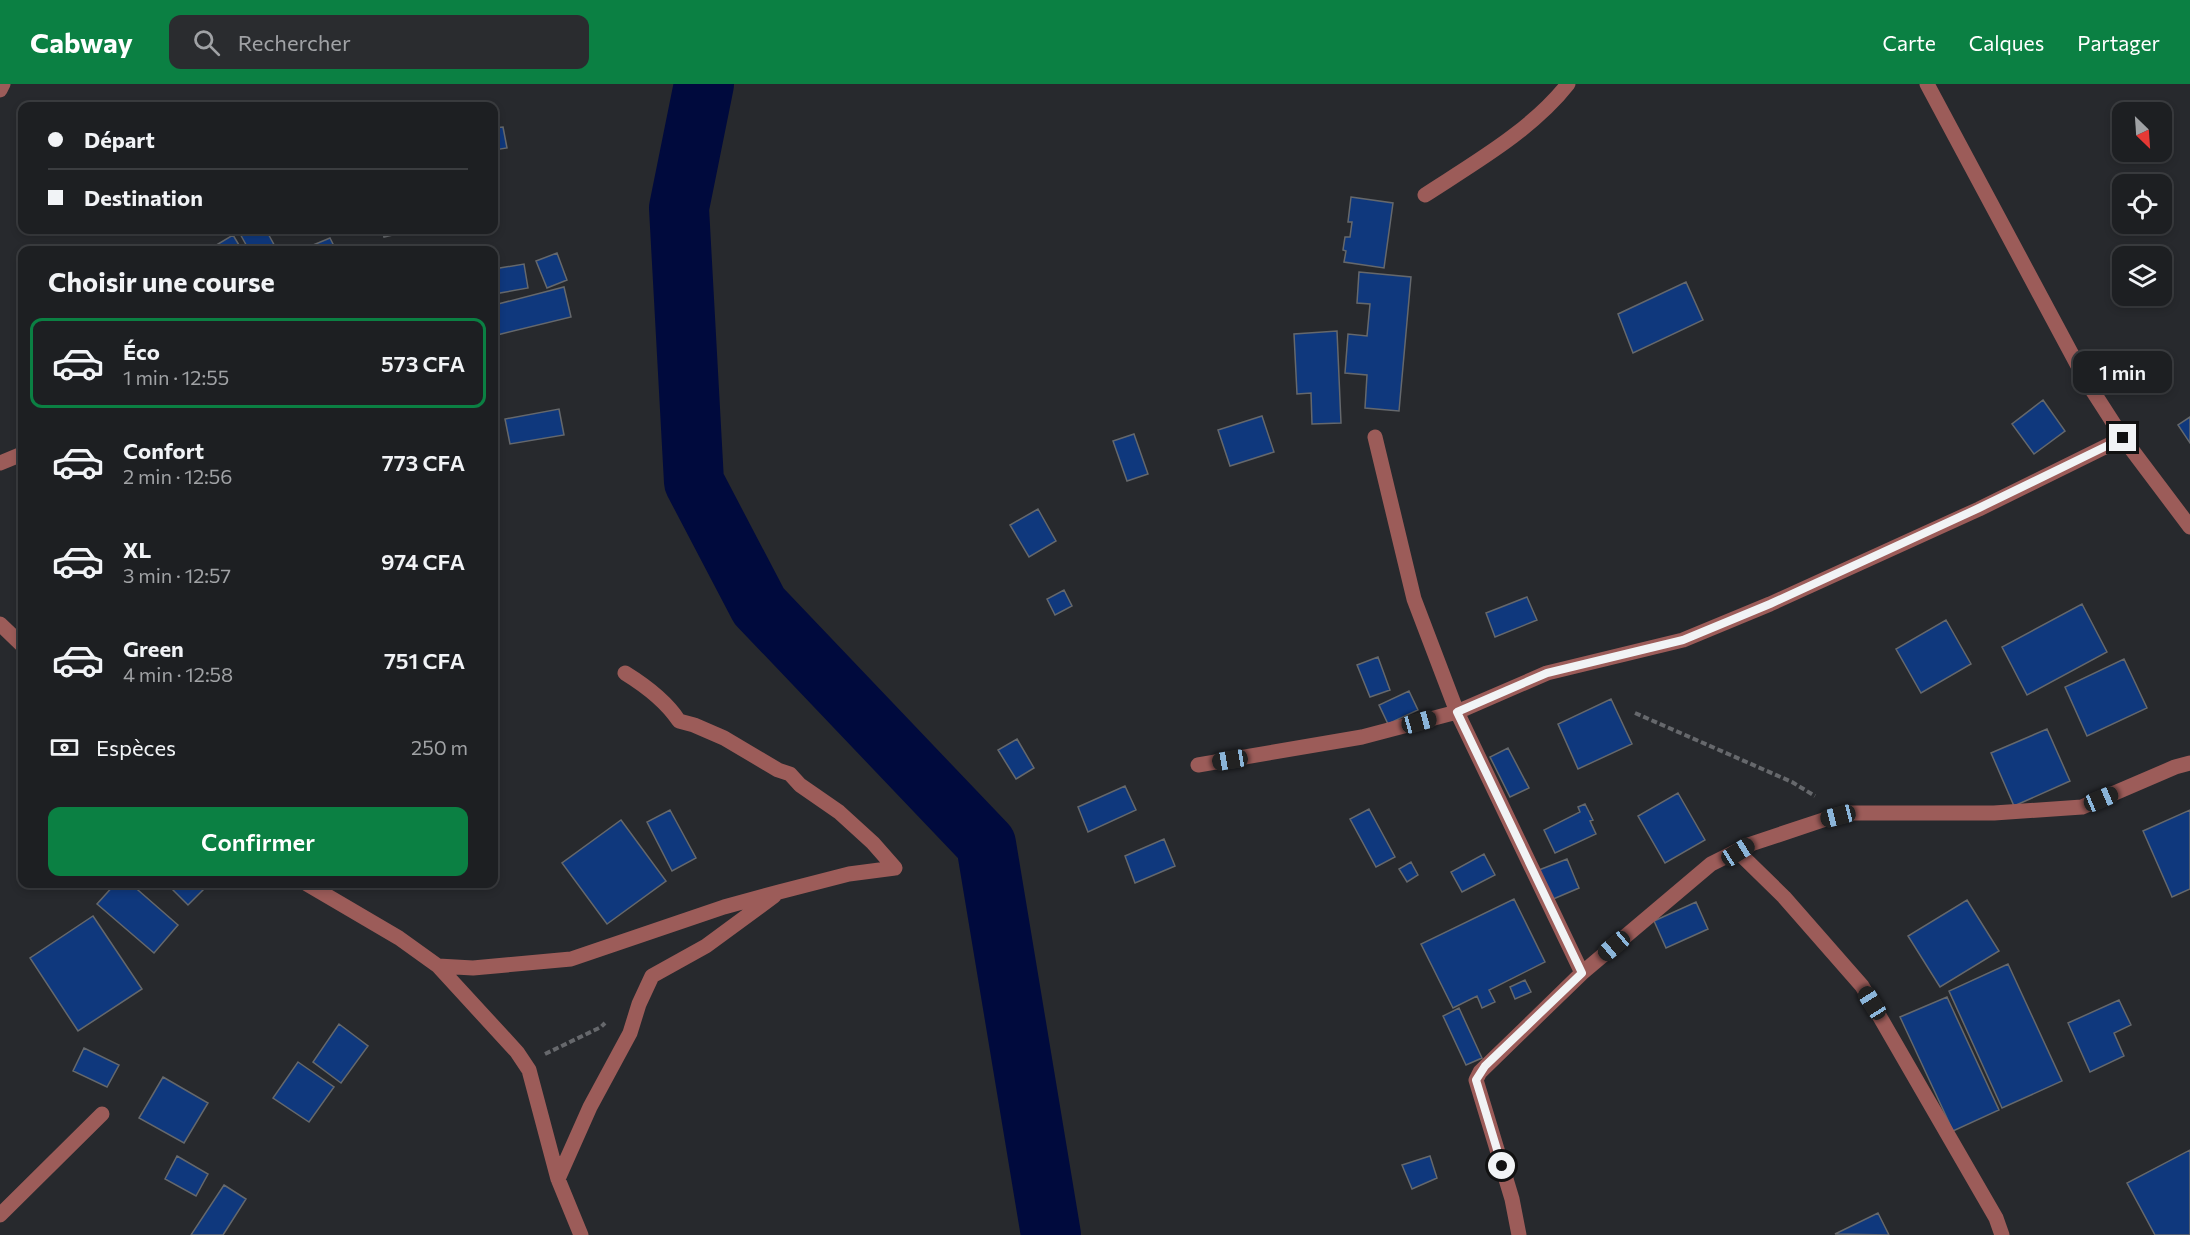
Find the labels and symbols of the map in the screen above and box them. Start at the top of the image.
north arrow [2112,102,2172,162]
callout: 1 min [2074,351,2172,393]
route end [2109,424,2136,451]
car [1399,709,1439,735]
car [1211,748,1249,772]
car [2081,784,2121,814]
car [1818,803,1858,829]
car [1718,835,1758,869]
car [1594,928,1634,964]
car [1855,983,1889,1023]
route start [1488,1152,1515,1179]

